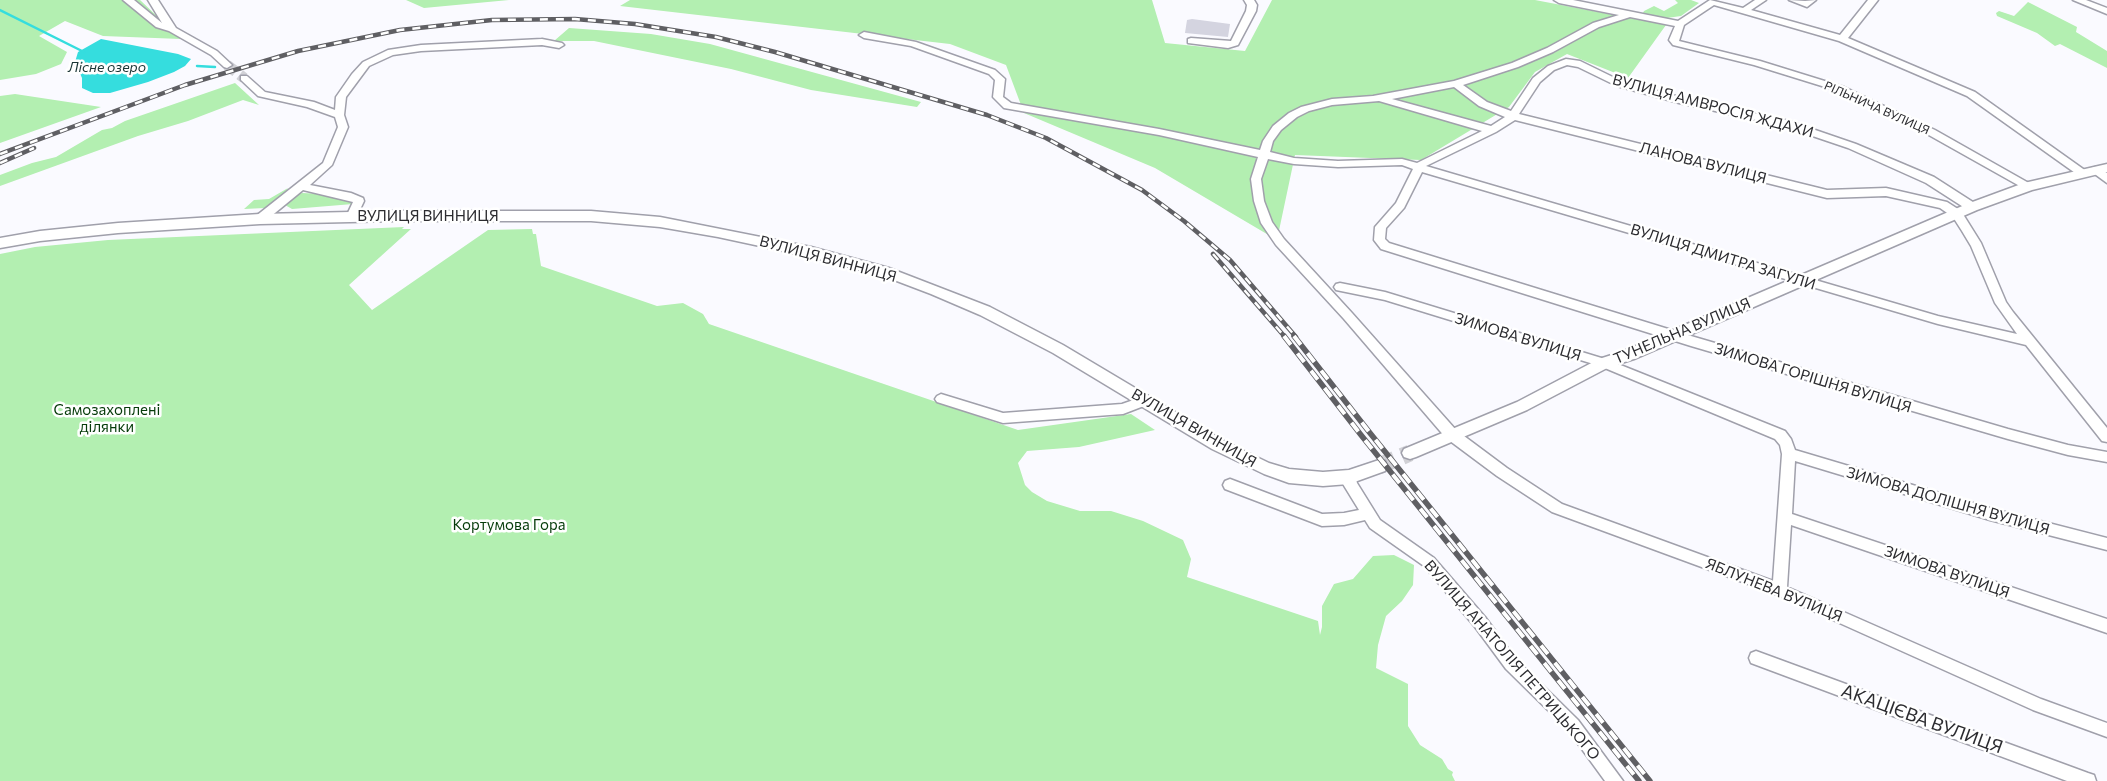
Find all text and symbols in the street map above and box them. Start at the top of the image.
water label: Лісне озеро [68,59,146,75]
street label: ВУЛИЦЯ АМВРОСІЯ ЖДАХИ [1610,70,1816,142]
street label: РІЛЬНИЧА ВУЛИЦЯ [1822,78,1932,138]
street label: ЛАНОВА ВУЛИЦЯ [1638,139,1768,187]
street label: ВУЛИЦЯ ВИННИЦЯ [357,207,499,225]
street label: ВУЛИЦЯ ДМИТРА ЗАГУЛИ [1628,220,1818,294]
street label: ВУЛИЦЯ ВИННИЦЯ [757,232,899,286]
street label: ТУНЕЛЬНА ВУЛИЦЯ [1611,294,1753,368]
street label: ЗИМОВА ВУЛИЦЯ [1453,309,1583,365]
street label: ЗИМОВА ГОРІШНЯ ВУЛИЦЯ [1712,339,1914,417]
street label: ВУЛИЦЯ ВИННИЦЯ [1128,385,1260,471]
park label: Самозахоплені ділянки [54,401,160,436]
street label: ЗИМОВА ДОЛІШНЯ ВУЛИЦЯ [1844,463,2052,539]
park label: Кортумова Гора [453,516,565,534]
street label: ЗИМОВА ВУЛИЦЯ [1882,542,2012,602]
street label: ЯБЛУНЕВА ВУЛИЦЯ [1703,554,1845,626]
street label: ВУЛИЦЯ АНАТОЛІЯ ПЕТРИЦЬКОГО [1420,556,1604,764]
street label: АКАЦІЄВА ВУЛИЦЯ [1838,680,2006,758]

